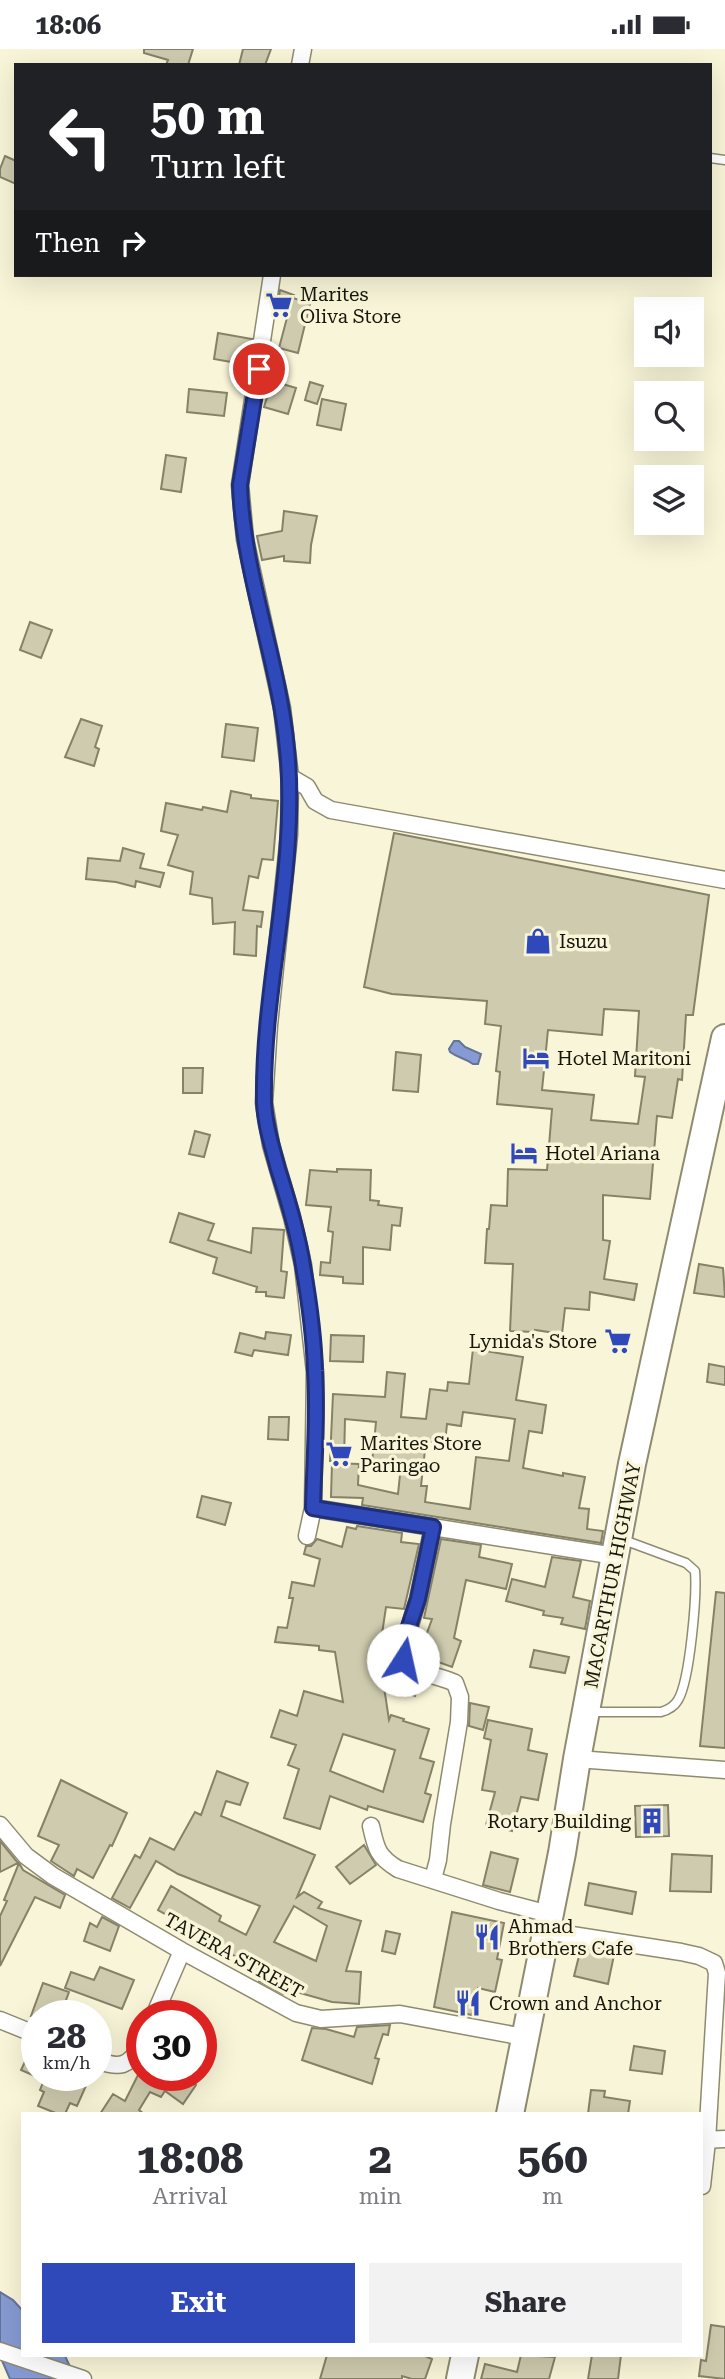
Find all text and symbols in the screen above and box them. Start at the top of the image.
text: 18:06 [35,10,101,40]
text: 50 m [150,89,265,146]
icon: left [35,91,126,182]
text: Turn left [150,148,285,186]
icon: right [114,224,152,262]
text: Then [35,228,100,258]
place label: Marites Oliva Store [300,283,401,328]
supermarket icon: Marites Oliva Store [264,290,294,320]
map controls [634,297,704,535]
button: sound [634,297,704,367]
pin [229,339,289,399]
icon: arrive [240,350,278,388]
button: search [634,381,704,451]
button: layers [634,465,704,535]
shop icon: Isuzu [523,926,553,956]
place label: Isuzu [559,930,608,953]
hotel icon: Hotel Maritoni [521,1043,551,1073]
place label: Hotel Maritoni [557,1047,691,1070]
hotel icon: Hotel Ariana [509,1138,539,1168]
place label: Hotel Ariana [545,1142,661,1165]
supermarket icon: Lynida's Store [603,1326,633,1356]
place label: Lynida's Store [469,1330,597,1353]
place label: Marites Store Paringao [360,1432,482,1477]
supermarket icon: Marites Store Paringao [324,1439,354,1469]
street label: MACARTHUR HIGHWAY [579,1460,646,1690]
position arrow [366,1623,440,1697]
building icon: Rotary Building [637,1806,667,1836]
place label: Rotary Building [487,1810,631,1833]
street label: TAVERA STREET [160,1908,307,2003]
place label: Ahmad Brothers Cafe [508,1915,633,1960]
restaurant icon: Ahmad Brothers Cafe [472,1922,502,1952]
restaurant icon: Crown and Anchor [453,1988,483,2018]
place label: Crown and Anchor [489,1992,662,2015]
speed limit sign: 30 [126,2000,217,2091]
text: 28 [47,2016,86,2057]
text: km/h [42,2052,91,2073]
text: 18:08 [136,2134,243,2183]
text: 2 [369,2134,392,2183]
text: 560 [517,2134,588,2183]
text: Arrival [152,2183,227,2210]
text: min [359,2183,402,2210]
text: m [542,2183,563,2210]
button: Exit [42,2263,355,2343]
button: Share [369,2263,682,2343]

